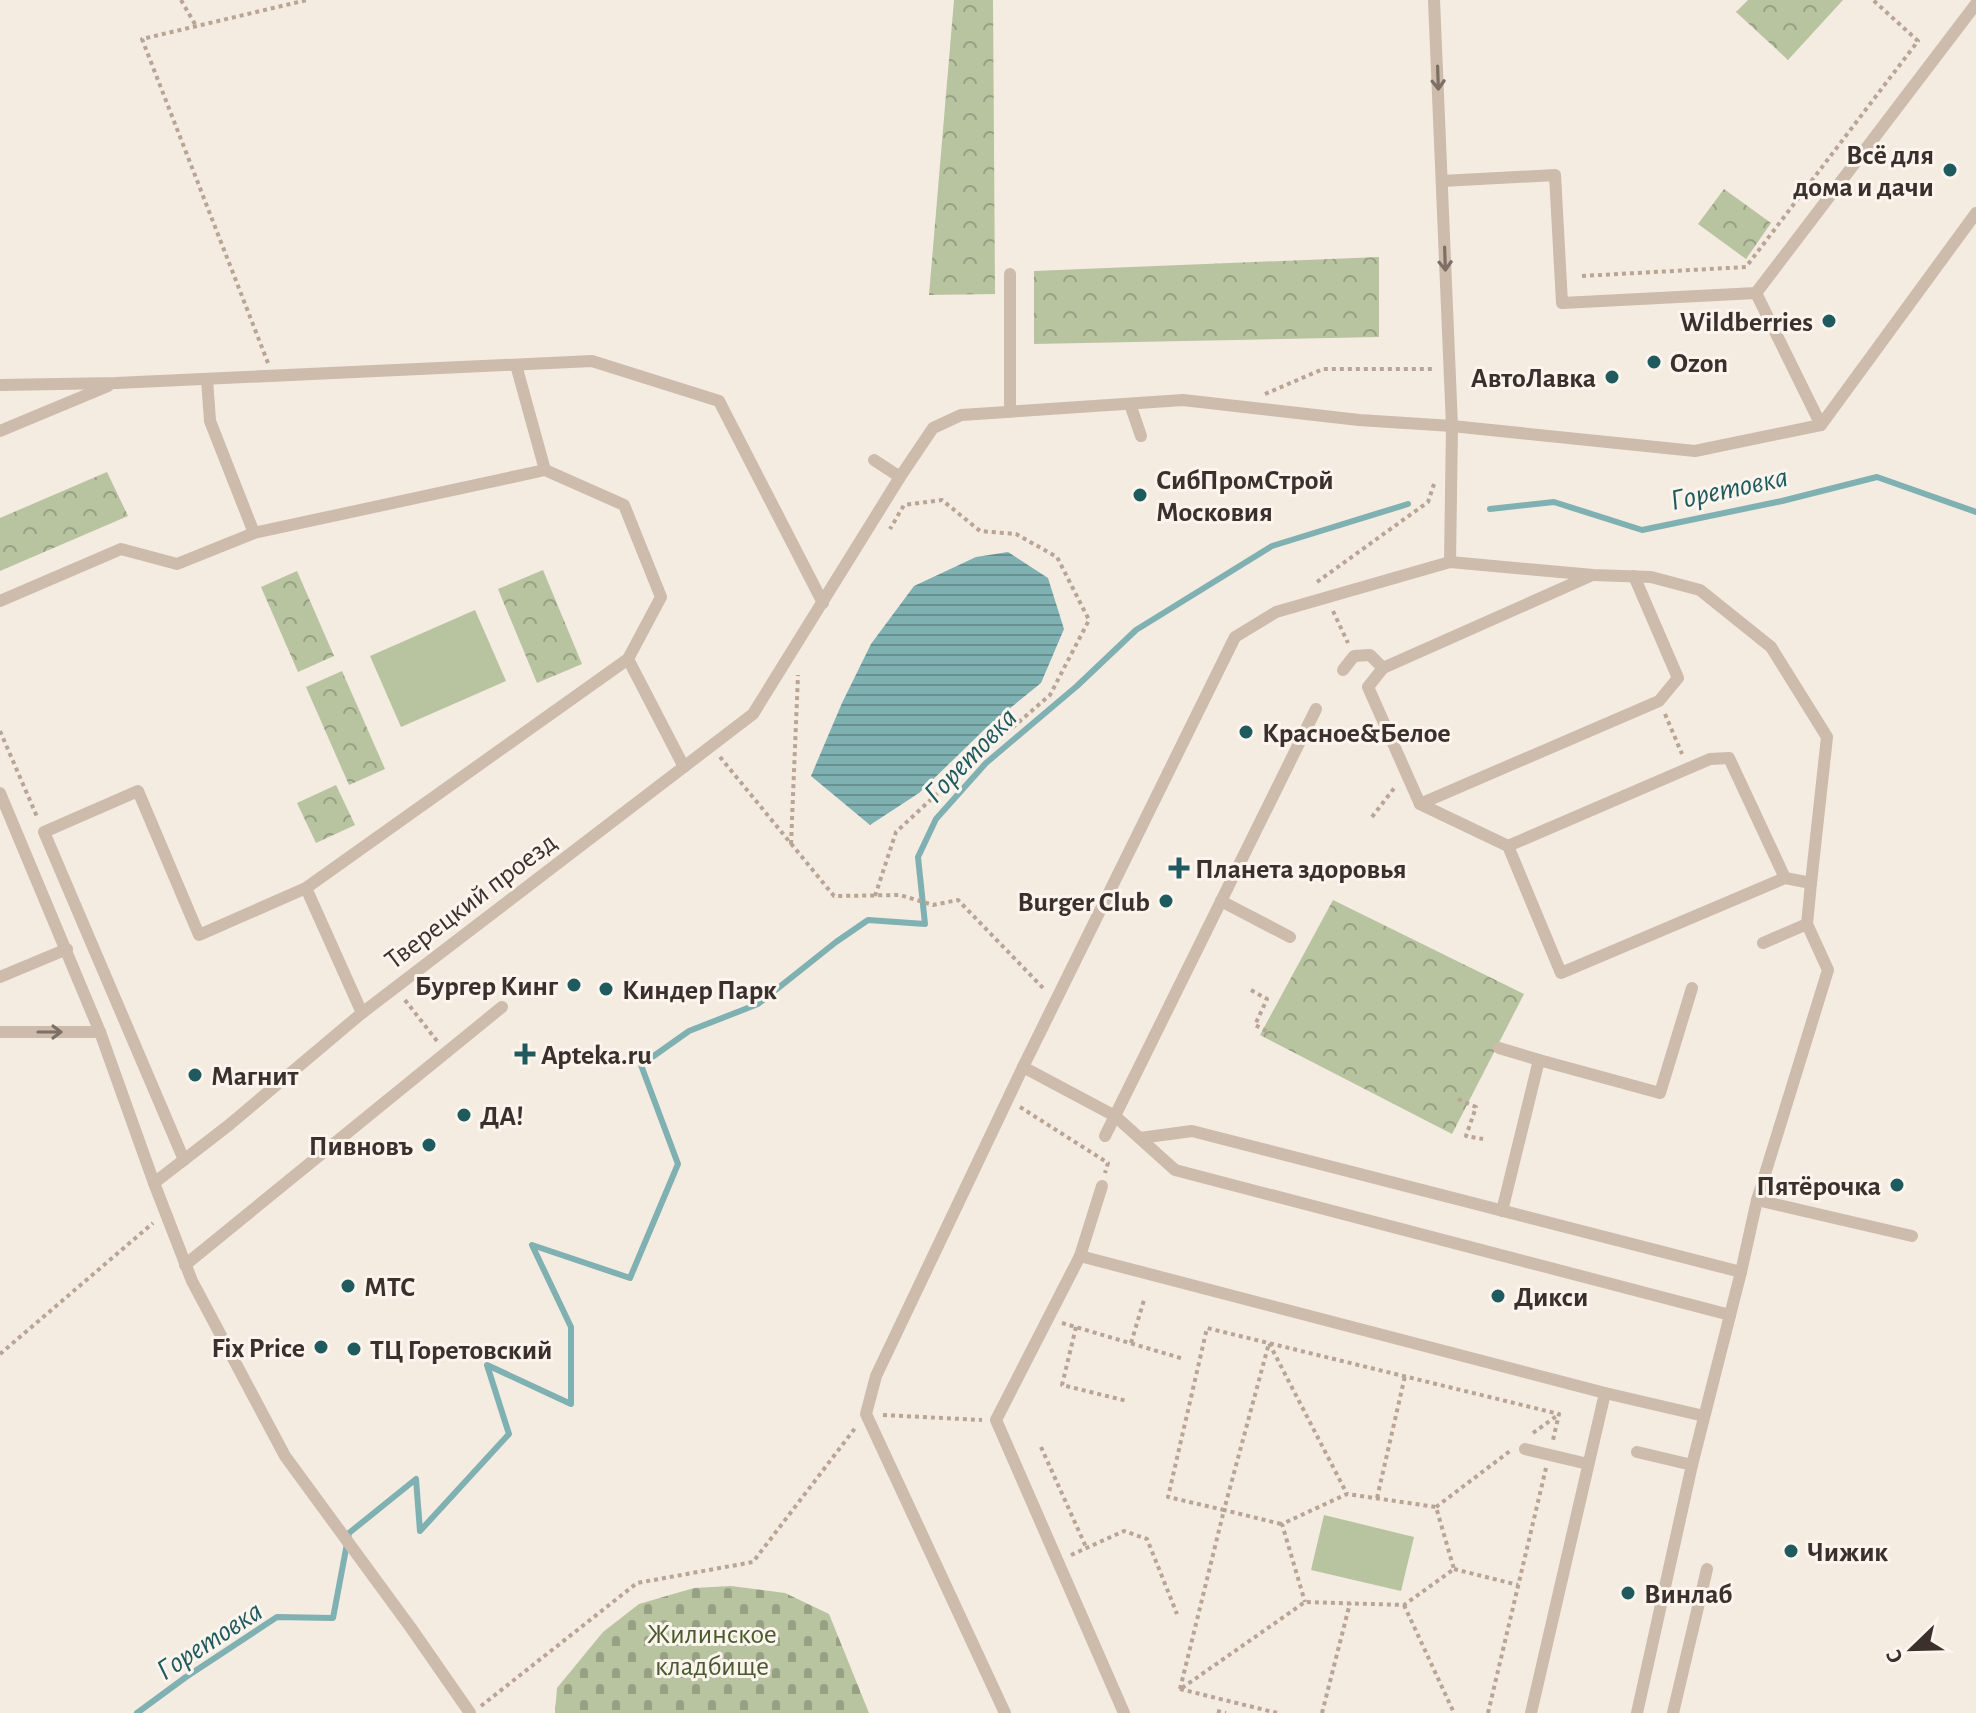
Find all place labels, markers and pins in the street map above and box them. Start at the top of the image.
place label: Всё для дома и дачи [1793,142,1934,202]
marker: Всё для дома и дачи [1941,161,1959,179]
place label: Wildberries [1680,309,1813,337]
marker: Wildberries [1820,312,1838,330]
place label: Ozon [1670,350,1728,378]
marker: Ozon [1645,353,1663,371]
place label: АвтоЛавка [1471,365,1596,393]
marker: АвтоЛавка [1603,368,1621,386]
place label: СибПромСтрой Московия [1156,467,1334,527]
marker: СибПромСтрой Московия [1131,486,1149,504]
place label: Красное&Белое [1262,720,1451,748]
marker: Красное&Белое [1237,723,1255,741]
place label: Планета здоровья [1195,856,1406,884]
marker: Планета здоровья [1170,859,1188,877]
place label: Burger Club [1017,889,1150,917]
marker: Burger Club [1157,892,1175,910]
place label: Бургер Кинг [415,973,559,1001]
marker: Бургер Кинг [565,976,583,994]
place label: Киндер Парк [622,977,777,1005]
marker: Киндер Парк [597,980,615,998]
place label: Apteka.ru [541,1042,652,1070]
marker: Apteka.ru [516,1045,534,1063]
place label: Магнит [211,1063,300,1091]
marker: Магнит [186,1066,204,1084]
place label: ДА! [480,1103,524,1131]
marker: ДА! [455,1106,473,1124]
place label: Пивновъ [309,1133,413,1161]
marker: Пивновъ [420,1136,438,1154]
place label: Пятёрочка [1756,1173,1881,1201]
marker: Пятёрочка [1888,1176,1906,1194]
place label: МТС [364,1274,415,1302]
marker: МТС [339,1277,357,1295]
place label: Дикси [1514,1284,1588,1312]
marker: Дикси [1489,1287,1507,1305]
place label: Fix Price [211,1335,305,1363]
place label: ТЦ Горетовский [370,1337,552,1365]
marker: Fix Price [312,1338,330,1356]
marker: ТЦ Горетовский [345,1340,363,1358]
place label: Чижик [1807,1539,1888,1567]
marker: Чижик [1782,1542,1800,1560]
place label: Винлаб [1644,1581,1733,1609]
marker: Винлаб [1619,1584,1637,1602]

